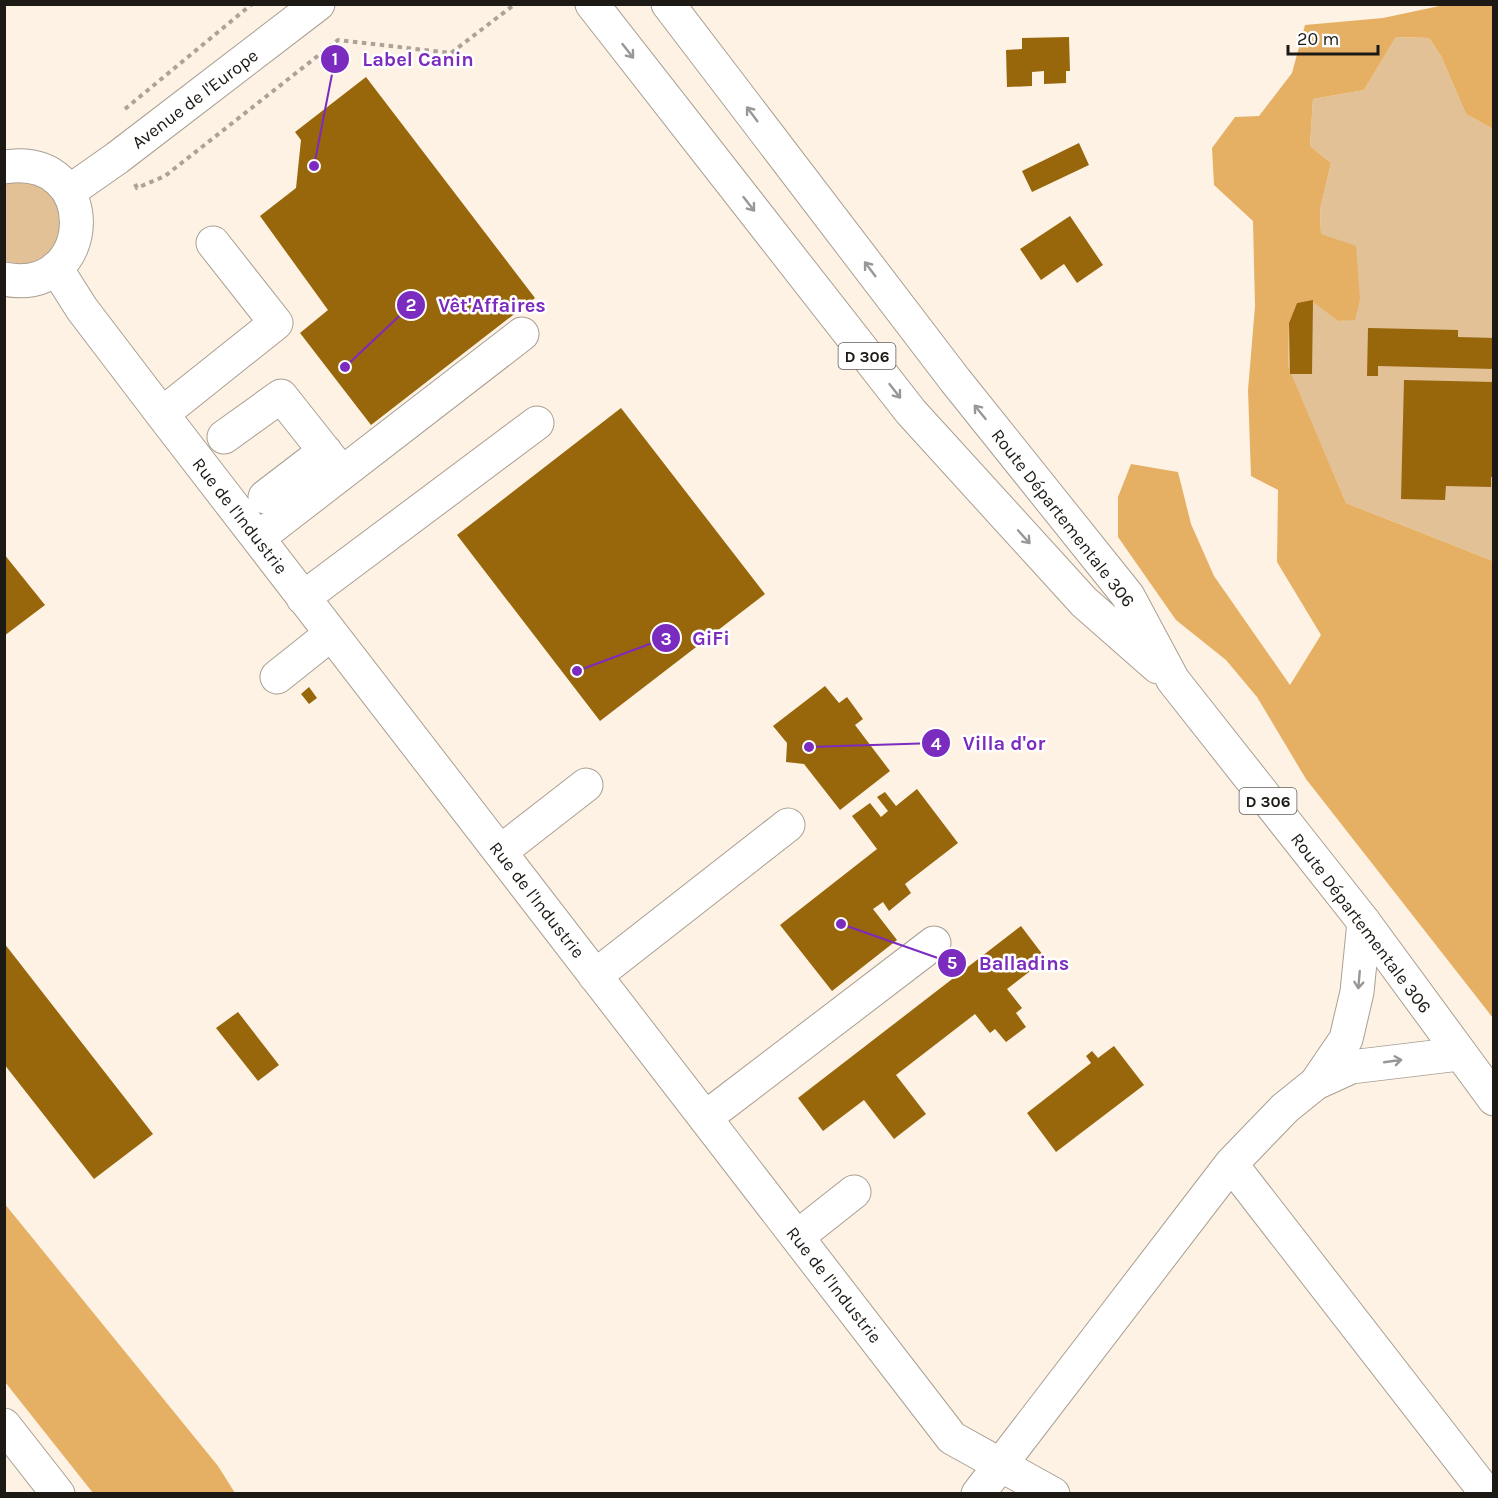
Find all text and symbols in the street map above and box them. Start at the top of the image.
scale bar [1288,18,1378,56]
text: 20 m [1297,28,1339,50]
callout: Label Canin [320,40,486,78]
one-way arrow [622,42,635,58]
street label: Avenue de l'Europe [128,44,262,154]
text: 1 [332,48,338,70]
text: Label Canin [362,48,474,71]
one-way arrow [746,107,758,123]
one-way arrow [742,196,755,212]
one-way arrow [864,262,877,278]
callout: Vêt'Affaires [396,286,557,324]
text: 2 [406,294,416,316]
text: Vêt'Affaires [438,294,546,317]
road number: D 306 [838,343,896,369]
one-way arrow [888,383,901,399]
one-way arrow [974,404,987,420]
street label: Route Départementale 306 [987,425,1139,611]
street label: Rue de l'Industrie [188,453,292,579]
one-way arrow [1017,529,1031,544]
callout: GiFi [651,619,742,657]
text: GiFi [692,627,730,650]
text: 3 [660,628,672,650]
callout: Villa d'or [921,724,1057,762]
text: Villa d'or [963,732,1045,755]
text: 4 [931,733,942,755]
road number: D 306 [1240,788,1296,814]
street label: Route Départementale 306 [1286,829,1436,1017]
street label: Rue de l'Industrie [485,837,589,963]
callout: Balladins [937,944,1081,982]
text: 5 [947,952,957,974]
text: Balladins [979,952,1069,975]
one-way arrow [1353,970,1364,990]
one-way arrow [1383,1056,1403,1067]
street label: Rue de l'Industrie [782,1222,886,1348]

